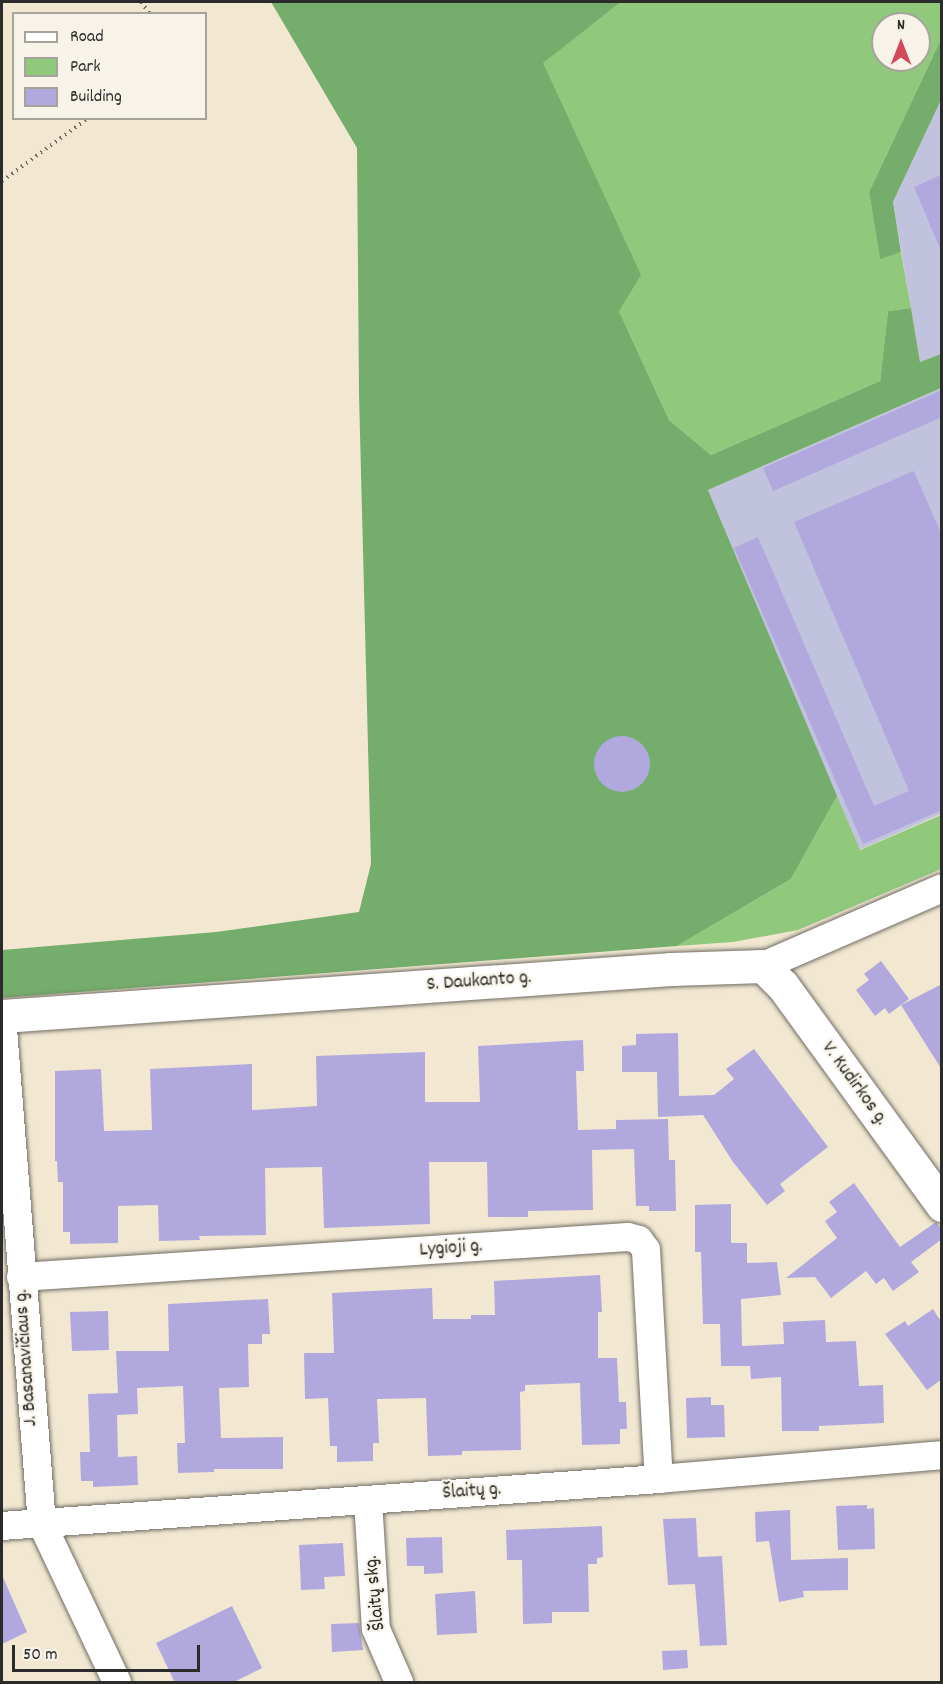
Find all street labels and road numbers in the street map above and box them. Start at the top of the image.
street label: S. Daukanto g. [426,966,532,998]
street label: V. Kudirkos g. [815,1037,893,1131]
street label: Lygioji g. [419,1235,483,1263]
street label: J. Basanavičiaus g. [10,1289,44,1427]
street label: Šlaitų g. [442,1478,502,1506]
street label: Šlaitų skg. [360,1554,392,1632]

